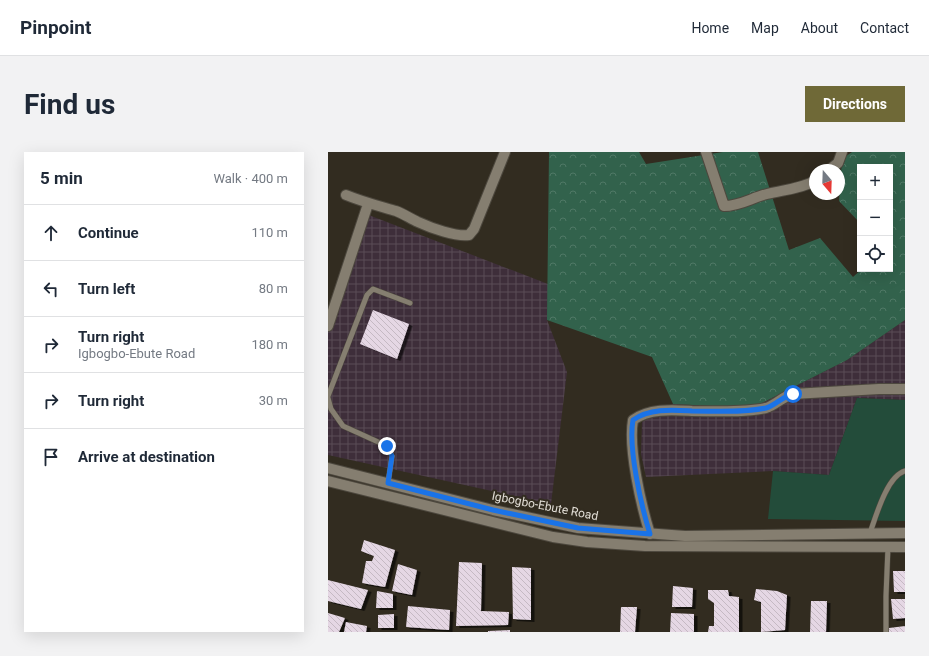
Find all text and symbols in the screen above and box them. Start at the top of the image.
text: Pinpoint [20,16,91,39]
text: Home [691,20,729,36]
text: Map [751,20,779,36]
text: About [801,20,838,36]
text: Contact [860,20,909,36]
button: Directions [805,86,905,122]
text: Find us [24,88,115,121]
north arrow [809,164,845,200]
map controls [857,164,893,272]
button: + [857,164,893,200]
text: 5 min [40,168,83,188]
text: Walk · 400 m [213,171,288,186]
button: − [857,200,893,236]
icon: ahead [40,222,62,244]
text: Continue [78,224,139,242]
text: 110 m [251,225,288,240]
button: locate [857,236,893,272]
icon: left [40,278,62,300]
text: Turn left [78,280,135,298]
text: 80 m [259,281,288,296]
text: Turn right [78,328,144,346]
icon: right [40,334,62,356]
text: 180 m [251,337,288,352]
text: Igbogbo-Ebute Road [78,346,195,361]
route start [784,385,802,403]
icon: right [40,390,62,412]
text: Turn right [78,392,144,410]
text: 30 m [259,393,288,408]
route end [378,437,396,455]
icon: arrive [40,446,62,468]
text: Arrive at destination [78,448,215,466]
street label: Igbogbo-Ebute Road [491,489,599,523]

